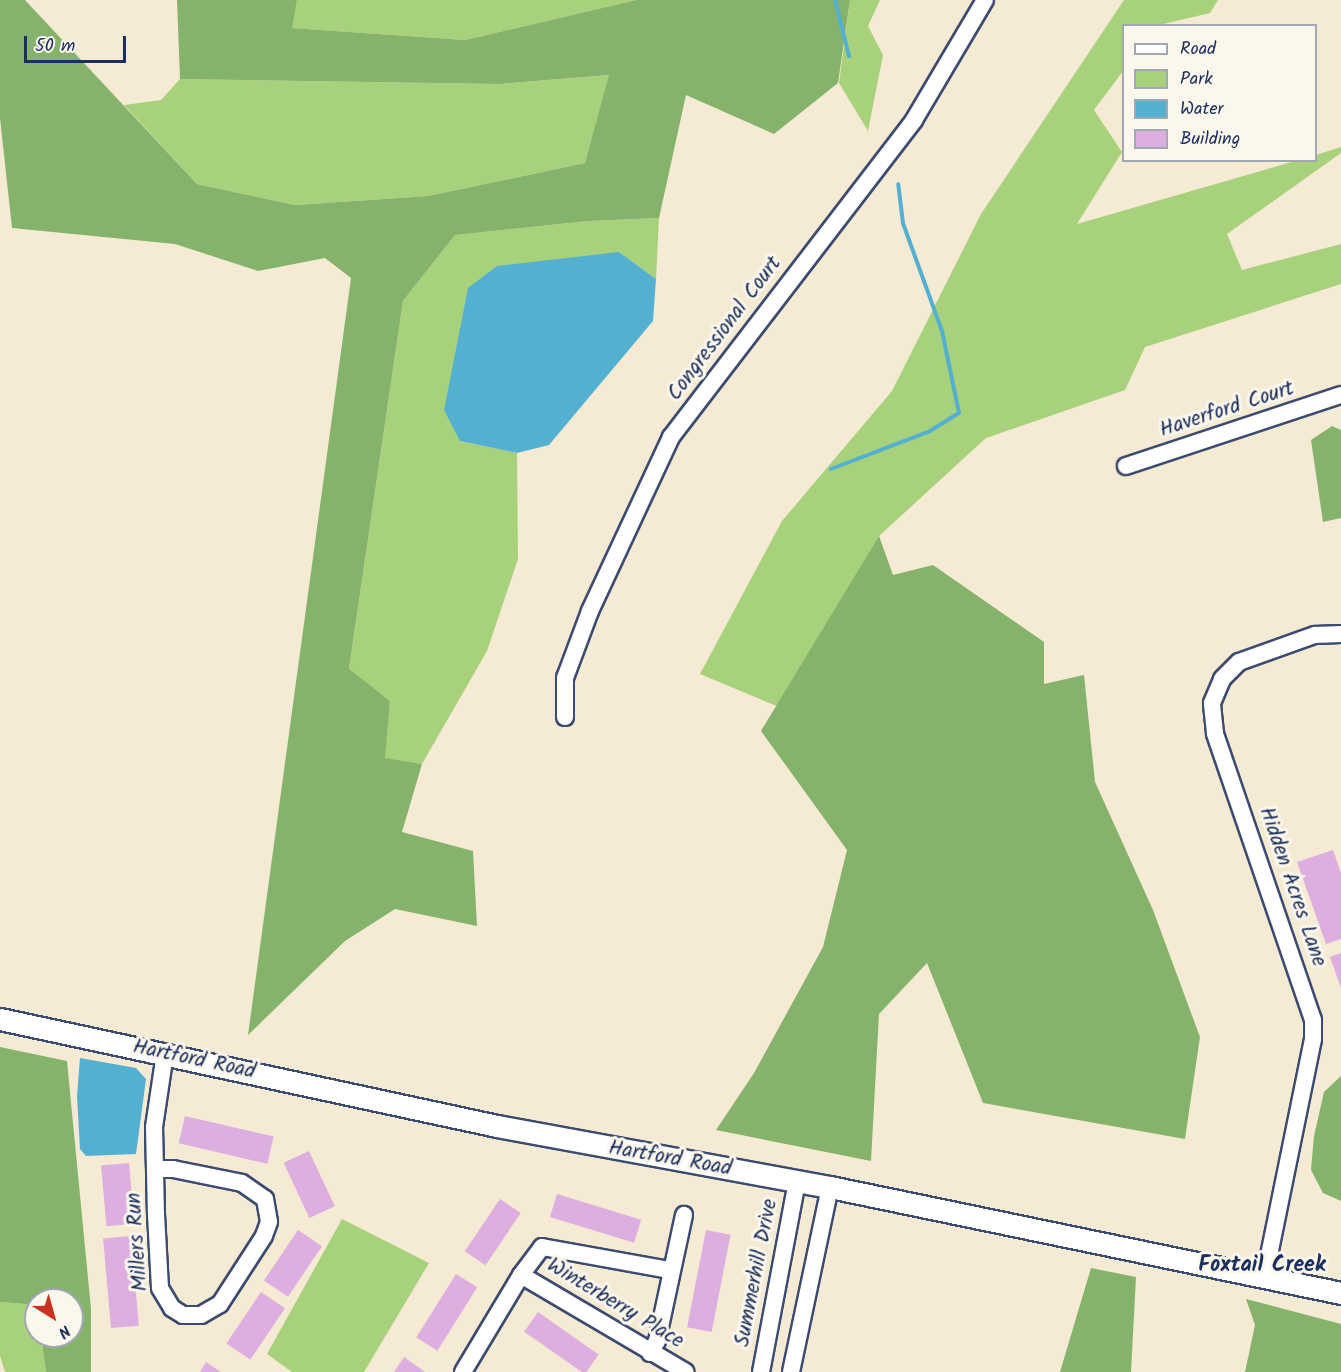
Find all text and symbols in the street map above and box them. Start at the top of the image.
scale bar [27,24,129,62]
legend [1122,24,1317,162]
text: 50 m [35,32,75,61]
text: Road [1180,35,1216,64]
text: Park [1180,65,1213,94]
text: Water [1180,95,1224,124]
text: Building [1180,125,1240,154]
street label: Congressional Court [663,252,787,406]
street label: Haverford Court [1157,376,1297,444]
street label: Hidden Acres Lane [1253,804,1331,970]
street label: Hartford Road [131,1035,257,1085]
street label: Hartford Road [607,1136,733,1182]
street label: Millers Run [122,1192,154,1292]
street label: Summerhill Drive [730,1197,784,1349]
street label: Winterberry Place [542,1253,688,1355]
district label: Foxtail Creek [1198,1253,1326,1279]
north arrow [24,1288,84,1348]
text: N [52,1318,75,1344]

